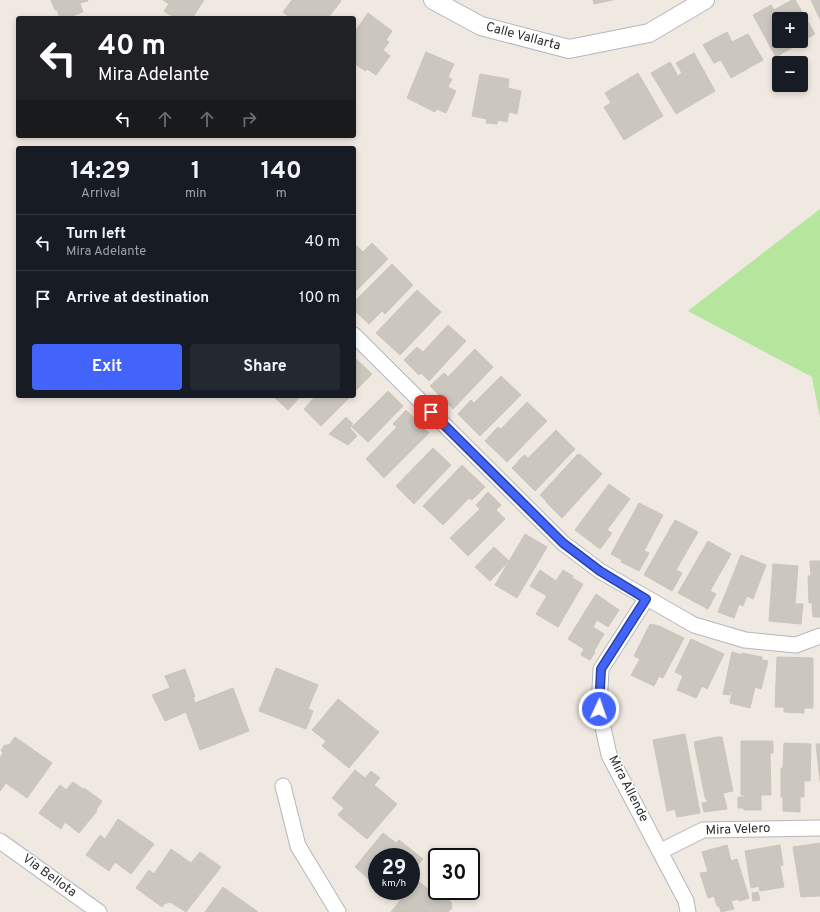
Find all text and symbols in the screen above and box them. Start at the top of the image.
map controls [772,12,808,92]
button: + [772,12,808,48]
street label: Calle Vallarta [484,19,562,55]
text: 40 m [98,29,166,65]
icon: left [32,32,84,84]
button: − [772,56,808,92]
text: Mira Adelante [98,64,209,87]
icon: left [112,108,134,130]
icon: ahead [154,108,176,130]
icon: ahead [196,108,218,130]
icon: right [238,108,260,130]
text: 14:29 [70,157,131,187]
text: 1 [191,157,201,187]
text: 140 [261,157,302,187]
text: Arrival [81,186,120,202]
text: min [185,186,207,202]
text: m [276,186,287,202]
text: Turn left [66,225,126,244]
icon: left [32,232,54,254]
text: 40 m [305,233,340,252]
text: Mira Adelante [66,244,146,260]
icon: arrive [32,288,54,310]
text: Arrive at destination [66,289,209,308]
text: 100 m [299,289,340,308]
button: Exit [32,344,182,390]
button: Share [190,344,340,390]
pin [414,395,448,429]
icon: arrive [420,401,442,423]
position arrow [578,688,620,730]
street label: Mira Allende [604,753,652,825]
street label: Mira Velero [705,821,771,839]
speed limit sign: 30 [428,848,480,900]
street label: Via Bellota [19,851,79,901]
text: 29 [382,856,406,882]
text: km/h [382,877,406,890]

